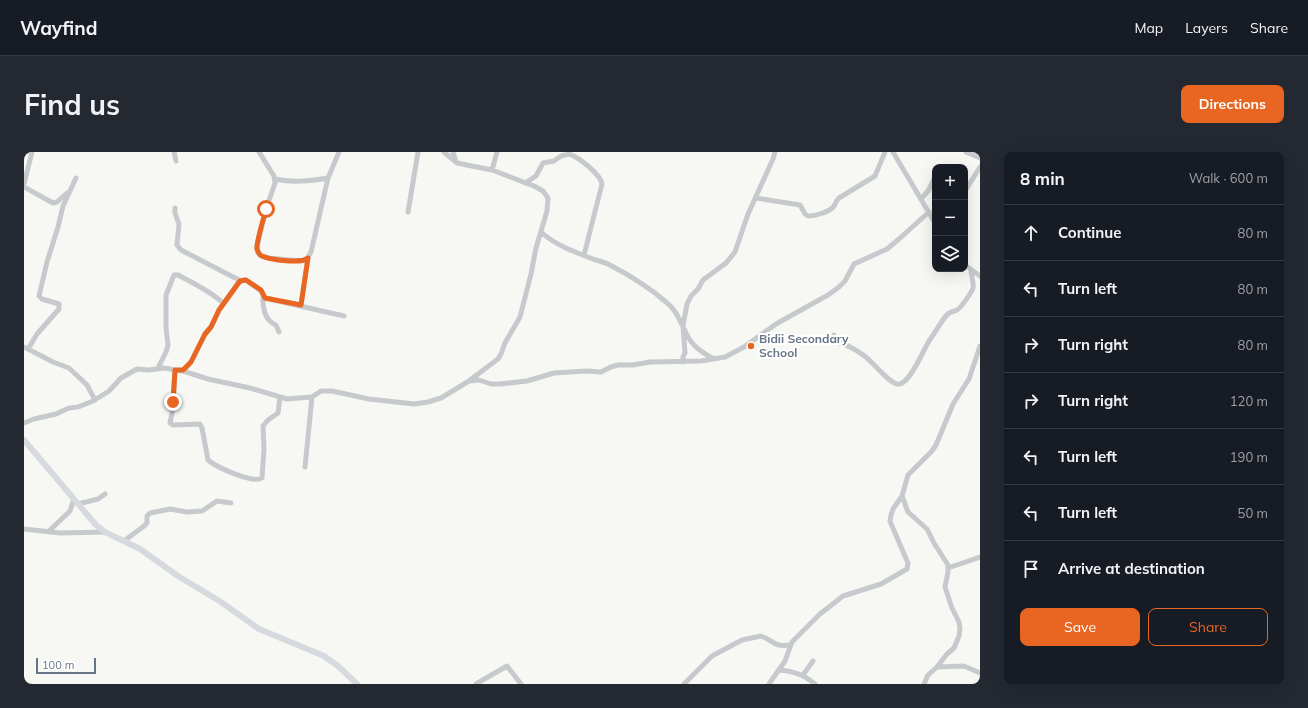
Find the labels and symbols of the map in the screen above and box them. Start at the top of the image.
route start [257,200,275,218]
place label: Bidii Secondary School [759,331,849,360]
marker: Bidii Secondary School [746,341,756,351]
route end [164,393,182,411]
scale bar [36,656,96,675]

